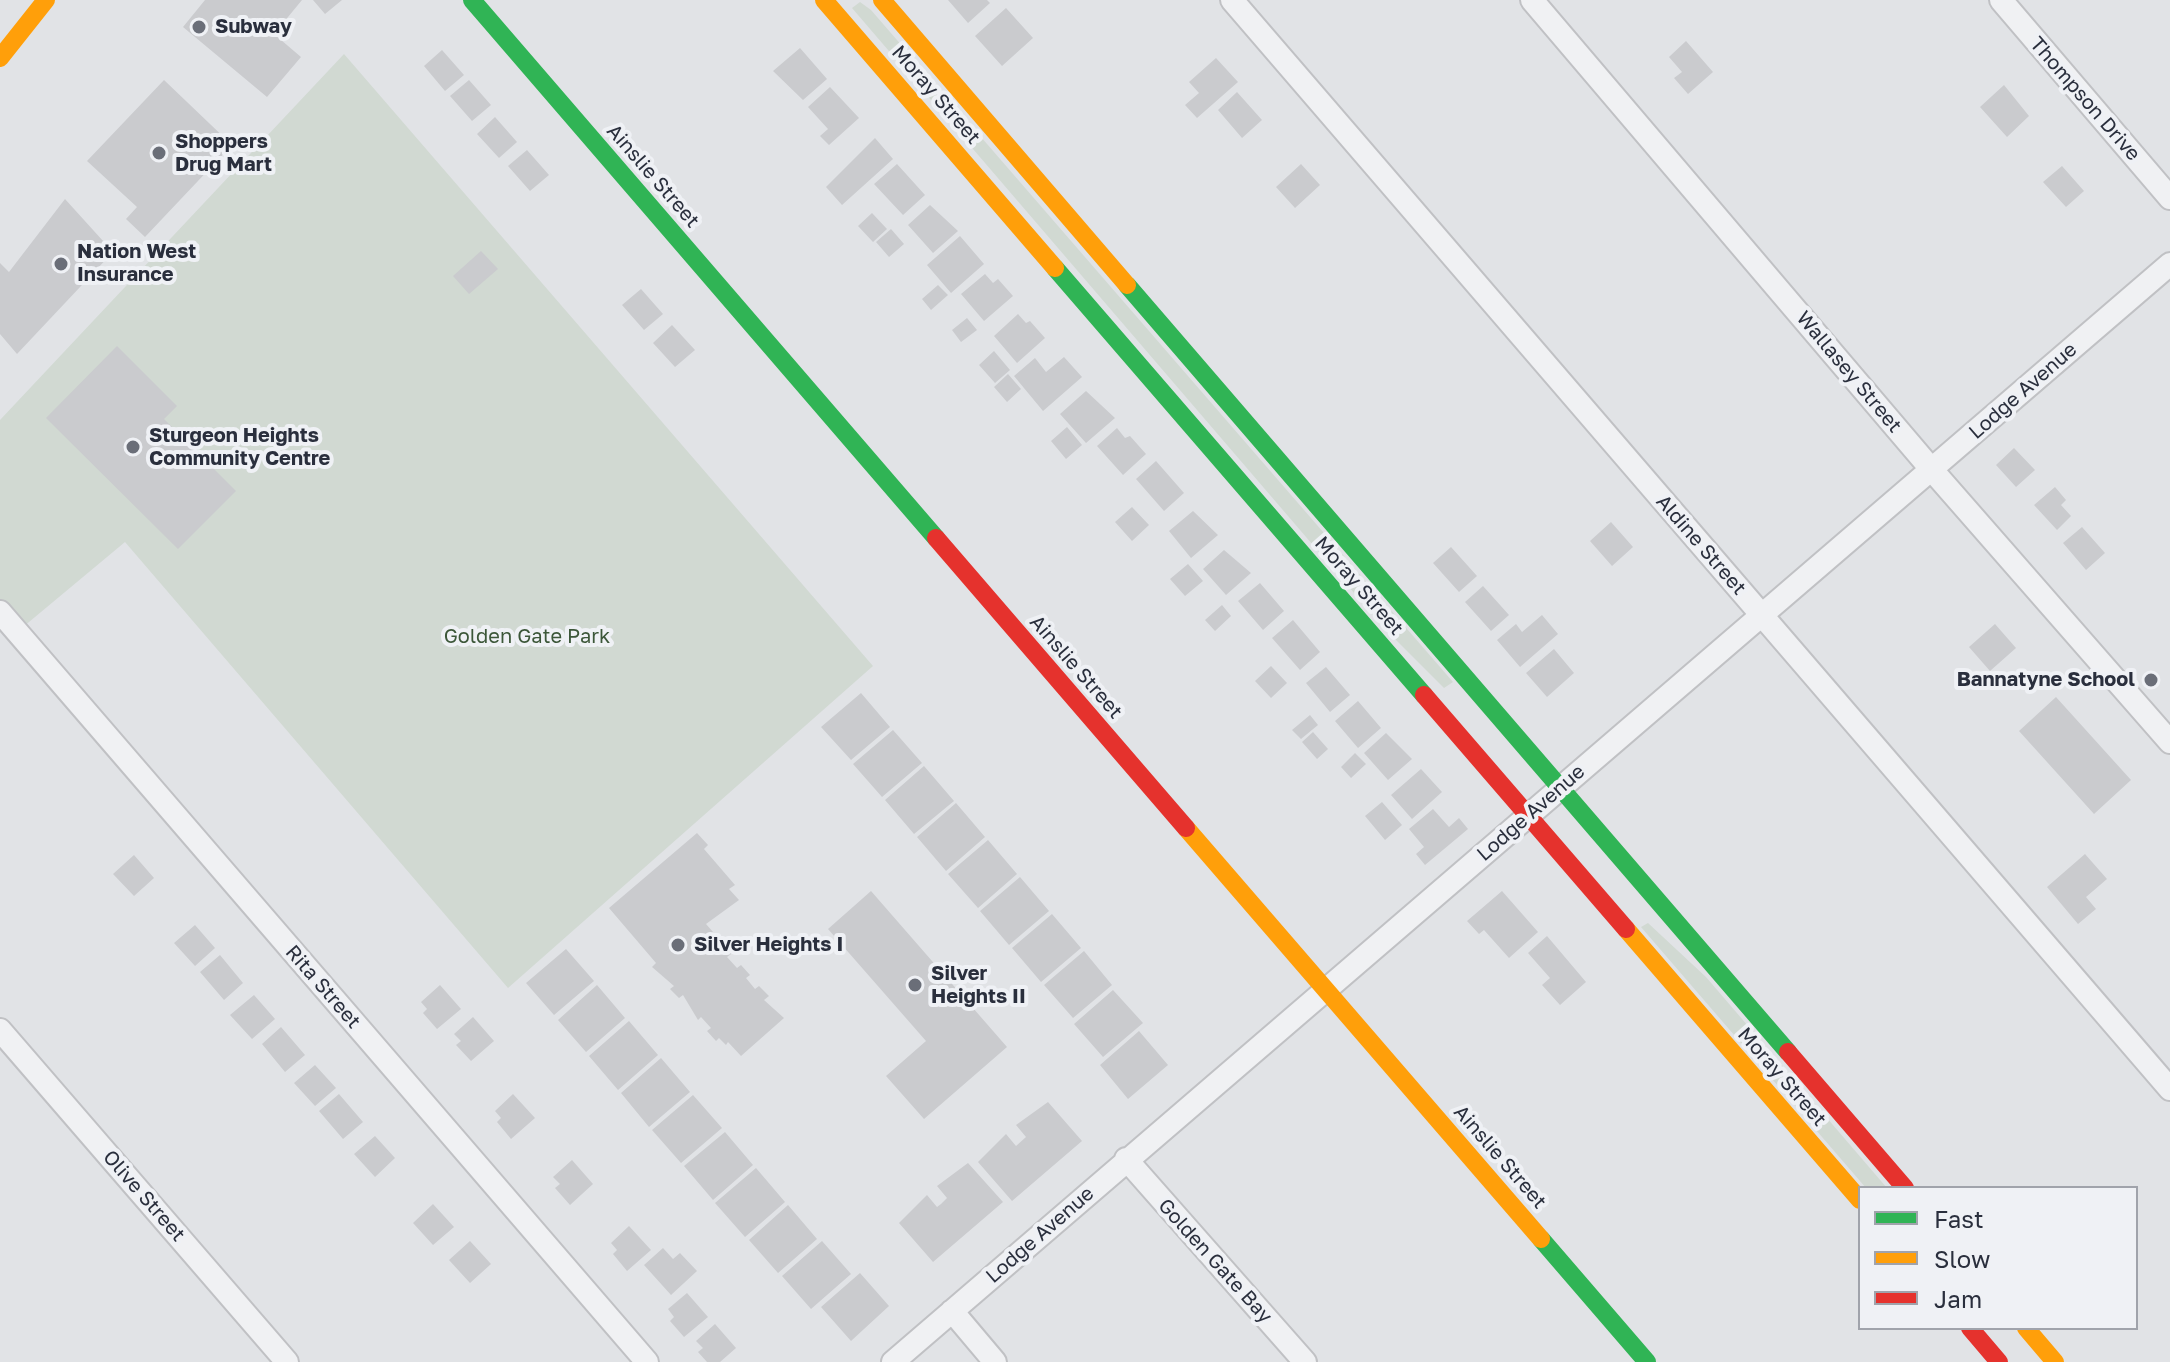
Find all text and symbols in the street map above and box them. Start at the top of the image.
place label: Subway [215,15,292,39]
marker: Subway [190,18,208,36]
street label: Thompson Drive [2025,32,2145,166]
street label: Moray Street [887,41,985,149]
street label: Ainslie Street [602,119,704,233]
place label: Shoppers Drug Mart [175,130,272,177]
marker: Shoppers Drug Mart [150,144,168,162]
place label: Nation West Insurance [77,240,196,287]
marker: Nation West Insurance [52,255,70,273]
street label: Wallasey Street [1791,306,1907,438]
street label: Lodge Avenue [1964,338,2082,444]
place label: Sturgeon Heights Community Centre [149,424,330,471]
marker: Sturgeon Heights Community Centre [124,438,142,456]
street label: Aldine Street [1651,490,1751,600]
street label: Moray Street [1310,532,1408,640]
street label: Ainslie Street [1025,610,1127,724]
park label: Golden Gate Park [444,625,610,649]
place label: Bannatyne School [1957,668,2135,692]
marker: Bannatyne School [2142,671,2160,689]
street label: Lodge Avenue [1472,760,1590,866]
place label: Silver Heights I [694,933,843,957]
marker: Silver Heights I [669,936,687,954]
street label: Rita Street [280,940,366,1034]
place label: Silver Heights II [931,962,1026,1009]
marker: Silver Heights II [906,976,924,994]
street label: Moray Street [1733,1023,1831,1131]
street label: Ainslie Street [1449,1100,1551,1214]
street label: Olive Street [98,1145,190,1247]
street label: Lodge Avenue [981,1182,1099,1288]
legend [1858,1186,2138,1330]
street label: Golden Gate Bay [1153,1194,1277,1328]
text: Fast [1934,1204,1984,1233]
text: Slow [1934,1244,1990,1273]
text: Jam [1934,1284,1982,1313]

